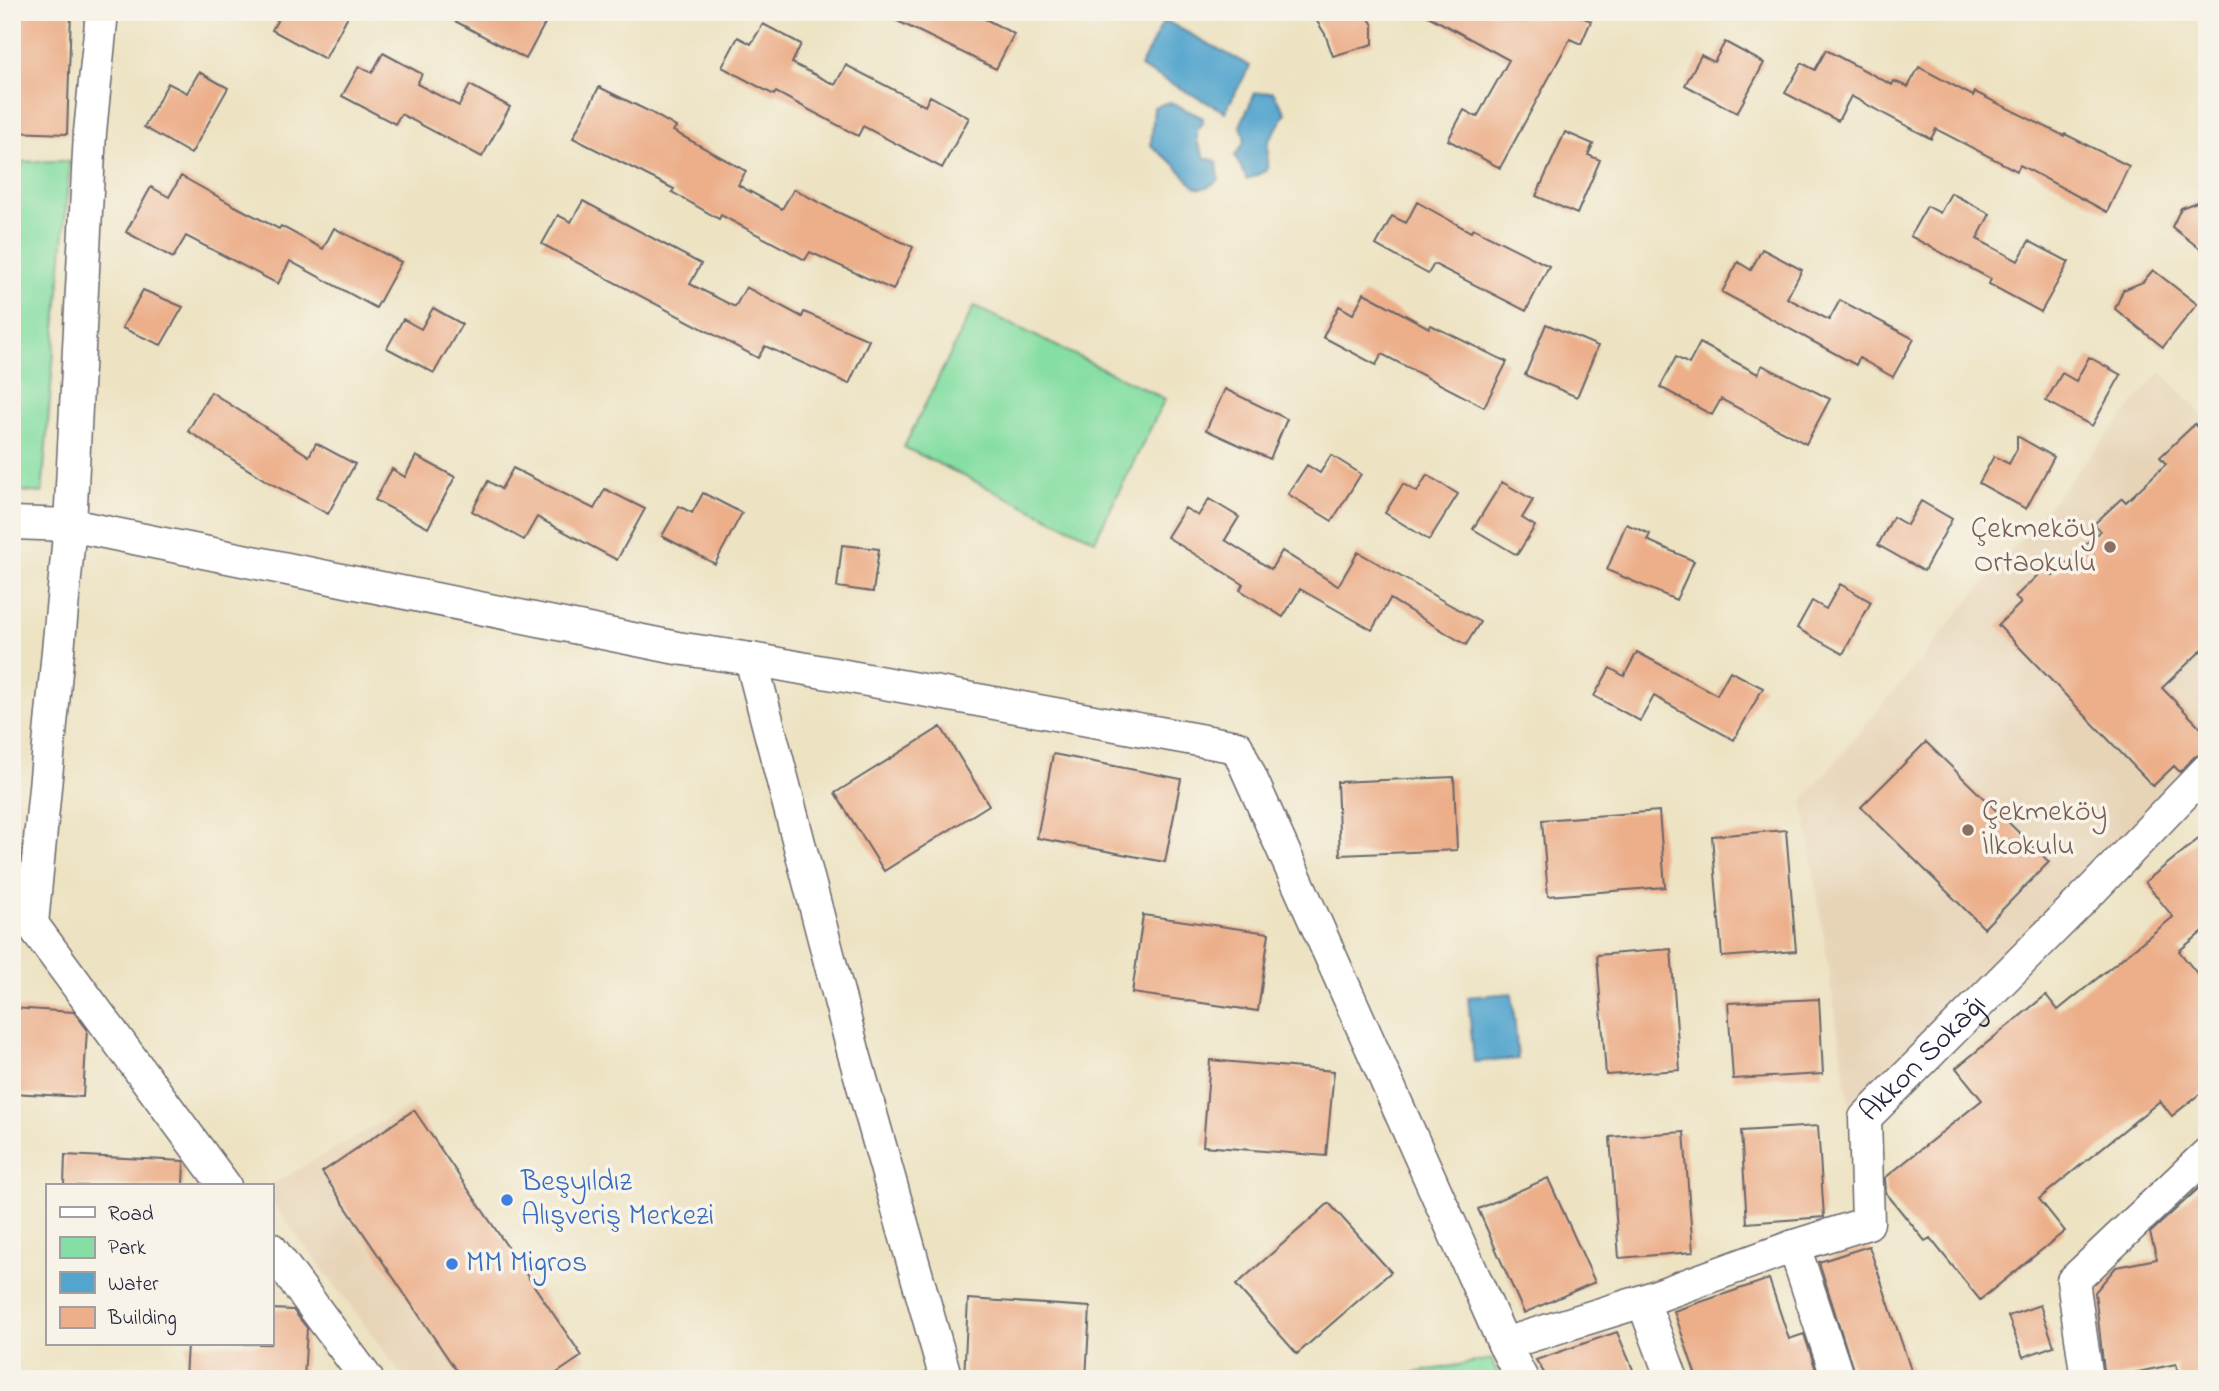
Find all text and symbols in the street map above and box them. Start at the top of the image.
place label: Çekmeköy Ortaokulu [1971,508,2096,586]
marker: Çekmeköy Ortaokulu [2102,539,2118,555]
place label: Çekmeköy İlkokulu [1982,791,2107,869]
marker: Çekmeköy İlkokulu [1960,822,1976,838]
street label: Akkon Sokağı [1850,985,1998,1133]
place label: Beşyıldız Alışveriş Merkezi [520,1161,714,1239]
legend [46,1184,273,1346]
marker: Beşyıldız Alışveriş Merkezi [499,1192,515,1208]
text: Road [108,1200,154,1230]
text: Park [108,1234,147,1264]
place label: MM Migros [466,1242,587,1286]
marker: MM Migros [444,1256,460,1272]
text: Water [108,1270,159,1300]
text: Building [107,1304,177,1336]

